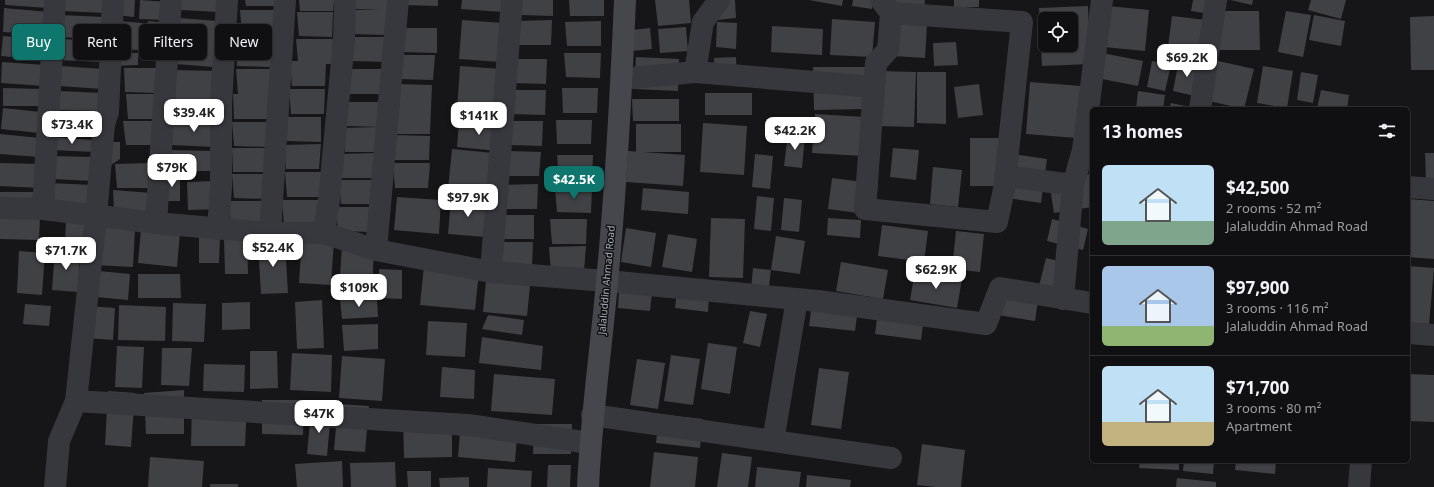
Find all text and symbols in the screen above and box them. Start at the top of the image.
map controls [1038,12,1078,52]
button: locate [1038,12,1078,52]
chip: Buy [12,24,65,60]
chip: Rent [73,24,131,60]
chip: Filters [139,24,207,60]
chip: New [215,24,272,60]
pin: $69.2K [1154,44,1220,78]
text: $69.2K [1166,48,1208,66]
pin: $39.4K [161,99,227,133]
pin: $141K [451,102,507,136]
text: $39.4K [173,103,215,121]
text: $141K [460,106,498,124]
pin: $73.4K [39,111,105,145]
text: $73.4K [51,115,93,133]
pin: $42.2K [762,117,828,151]
text: 13 homes [1102,120,1183,143]
icon: filters [1376,120,1398,142]
text: $42.2K [774,121,816,139]
pin: $79K [148,154,196,188]
text: $79K [157,158,187,176]
pin: $42.5K [541,166,607,200]
text: $42.5K [553,170,595,188]
text: $42,500 [1226,176,1289,199]
icon: home [1134,181,1182,229]
pin: $97.9K [435,184,501,218]
text: $97.9K [447,188,489,206]
text: 2 rooms · 52 m² [1226,199,1321,217]
text: Jalaluddin Ahmad Road [1226,217,1368,235]
street label: Jalaluddin Ahmad Road [594,225,618,336]
pin: $52.4K [240,234,306,268]
pin: $71.7K [33,237,99,271]
text: $52.4K [252,238,294,256]
text: $71.7K [45,241,87,259]
pin: $62.9K [903,256,969,290]
text: $62.9K [915,260,957,278]
pin: $109K [331,274,387,308]
text: $97,900 [1226,276,1289,299]
text: $109K [340,278,378,296]
icon: home [1134,282,1182,330]
text: 3 rooms · 116 m² [1226,299,1329,317]
text: Jalaluddin Ahmad Road [1226,317,1368,335]
text: $71,700 [1226,376,1289,399]
icon: home [1134,382,1182,430]
text: 3 rooms · 80 m² [1226,399,1321,417]
pin: $47K [295,400,343,434]
text: $47K [304,404,334,422]
text: Apartment [1226,417,1292,435]

